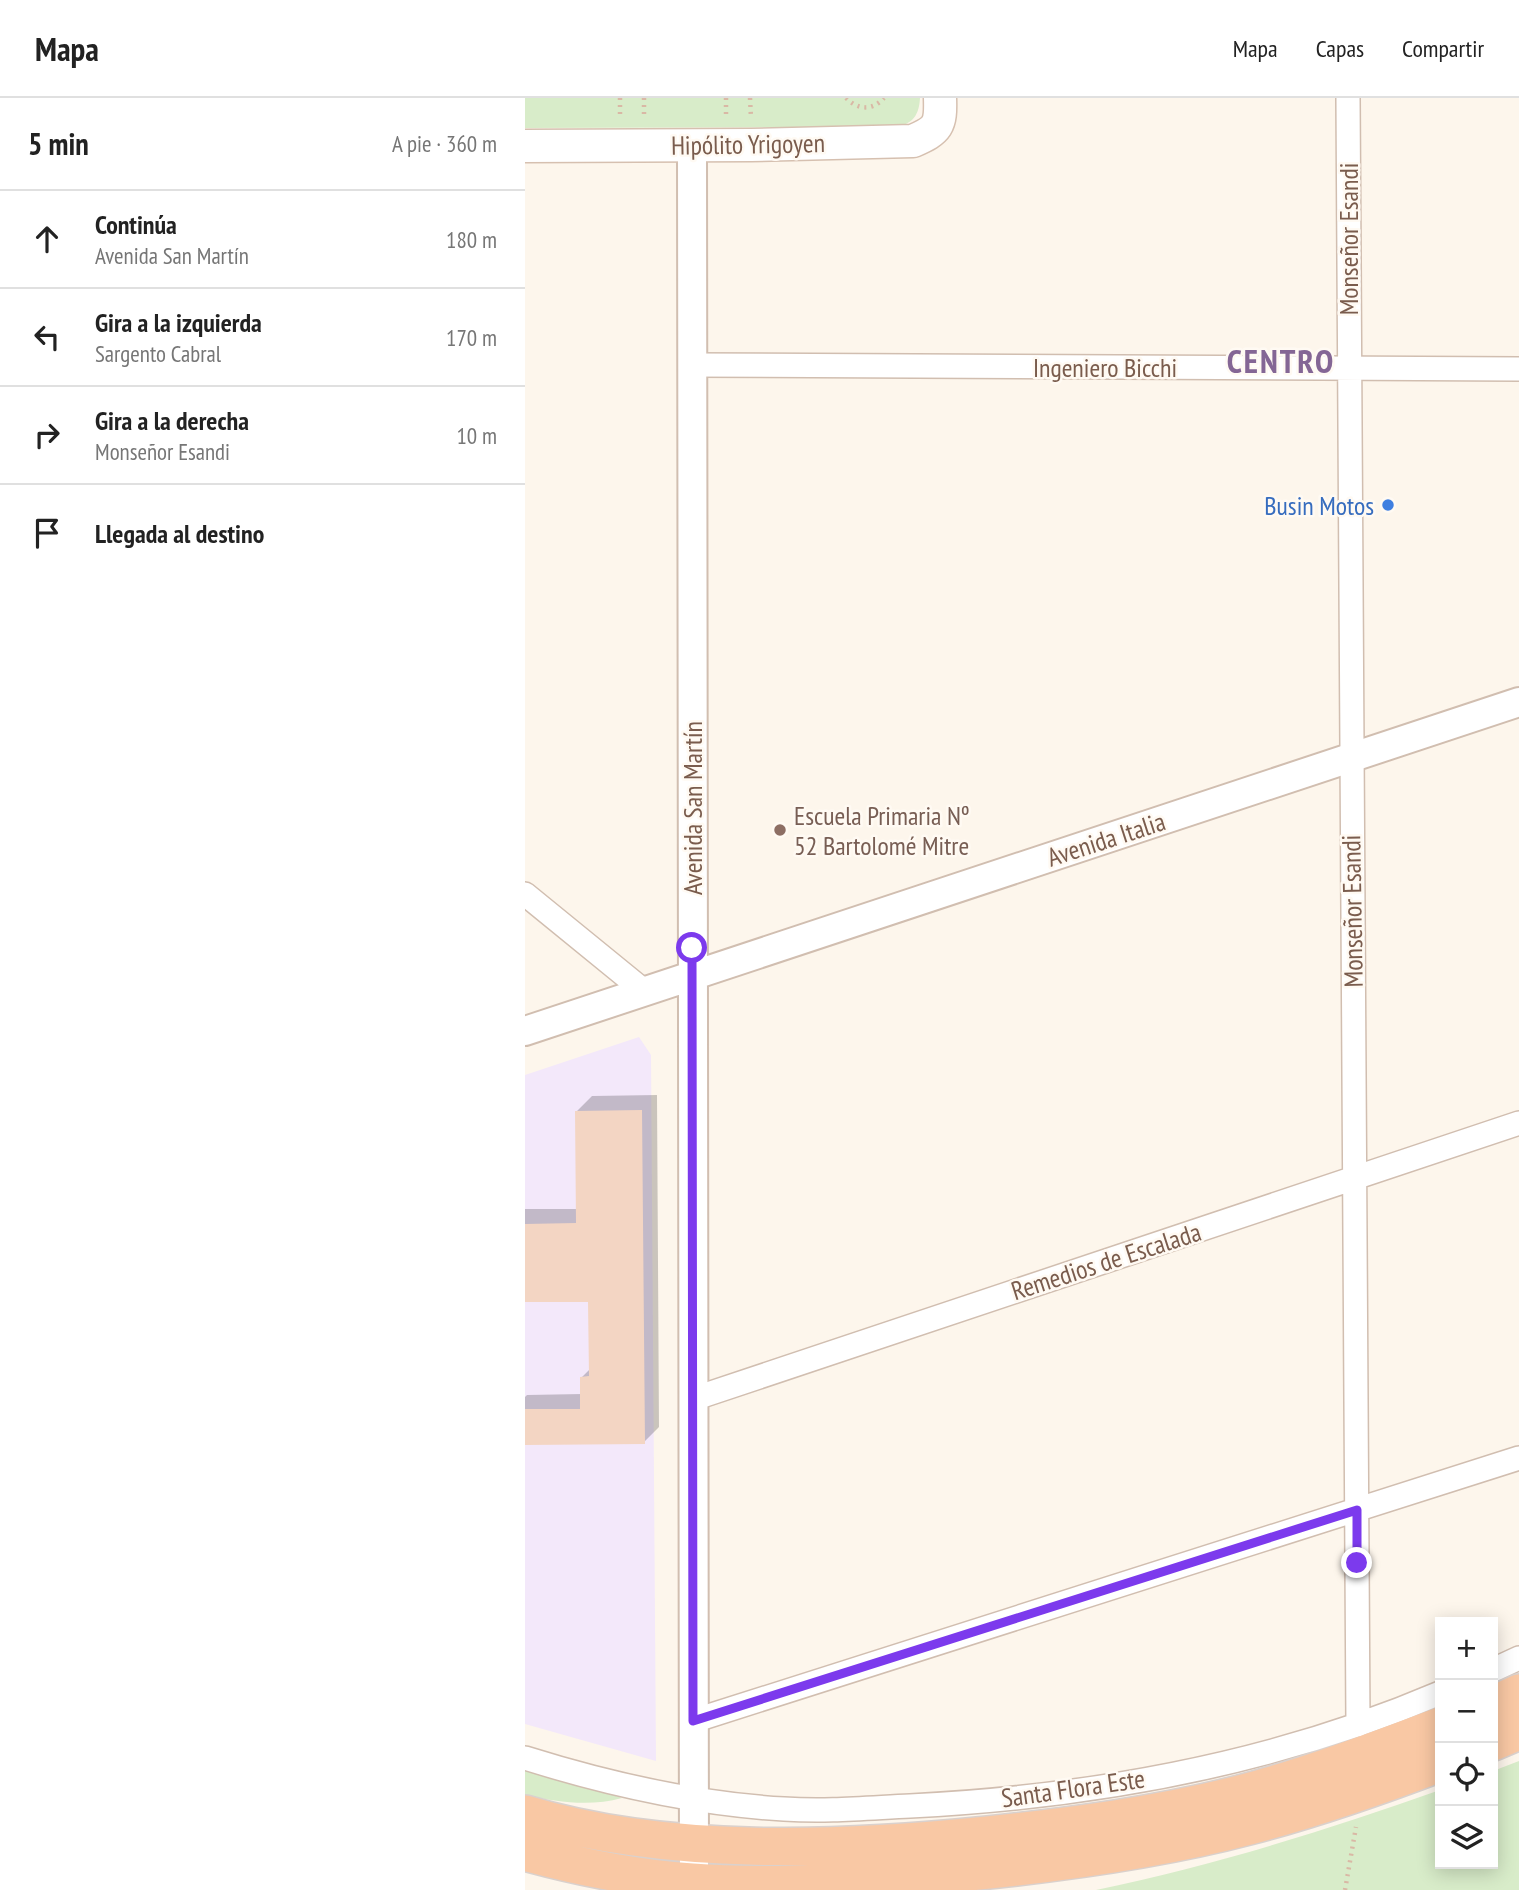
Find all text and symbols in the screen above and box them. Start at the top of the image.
text: Mapa [35,27,99,70]
text: Mapa [1233,33,1278,64]
text: Capas [1316,33,1364,64]
text: Compartir [1402,33,1484,64]
text: 5 min [28,124,89,163]
street label: Hipólito Yrigoyen [671,126,825,162]
text: A pie · 360 m [392,129,497,158]
street label: Monseñor Esandi [1332,163,1365,315]
text: Continúa [95,208,177,241]
icon: ahead [28,220,66,258]
text: 180 m [446,225,497,254]
text: Avenida San Martín [95,241,249,270]
text: Gira a la izquierda [95,306,262,339]
icon: left [28,318,66,356]
text: 170 m [446,323,497,352]
text: Sargento Cabral [95,339,221,368]
district label: CENTRO [1227,339,1335,382]
street label: Ingeniero Bicchi [1033,351,1177,384]
text: Gira a la derecha [95,404,249,437]
icon: right [28,416,66,454]
text: 10 m [456,421,497,450]
text: Monseñor Esandi [95,437,230,466]
place label: Busin Motos [1264,489,1374,522]
marker: Busin Motos [1380,497,1396,513]
icon: arrive [28,514,66,552]
text: Llegada al destino [95,517,264,550]
street label: Avenida San Martín [676,721,709,895]
place label: Escuela Primaria Nº 52 Bartolomé Mitre [794,799,969,862]
street label: Avenida Italia [1043,804,1169,874]
marker: Escuela Primaria Nº 52 Bartolomé Mitre [772,822,788,838]
street label: Monseñor Esandi [1334,834,1370,988]
route start [676,932,707,963]
street label: Remedios de Escalada [1007,1215,1205,1307]
route end [1341,1547,1372,1578]
map controls [1435,1617,1498,1869]
button: + [1435,1617,1498,1680]
button: − [1435,1680,1498,1743]
button: locate [1435,1743,1498,1806]
street label: Santa Flora Este [999,1762,1147,1814]
button: layers [1435,1806,1498,1869]

